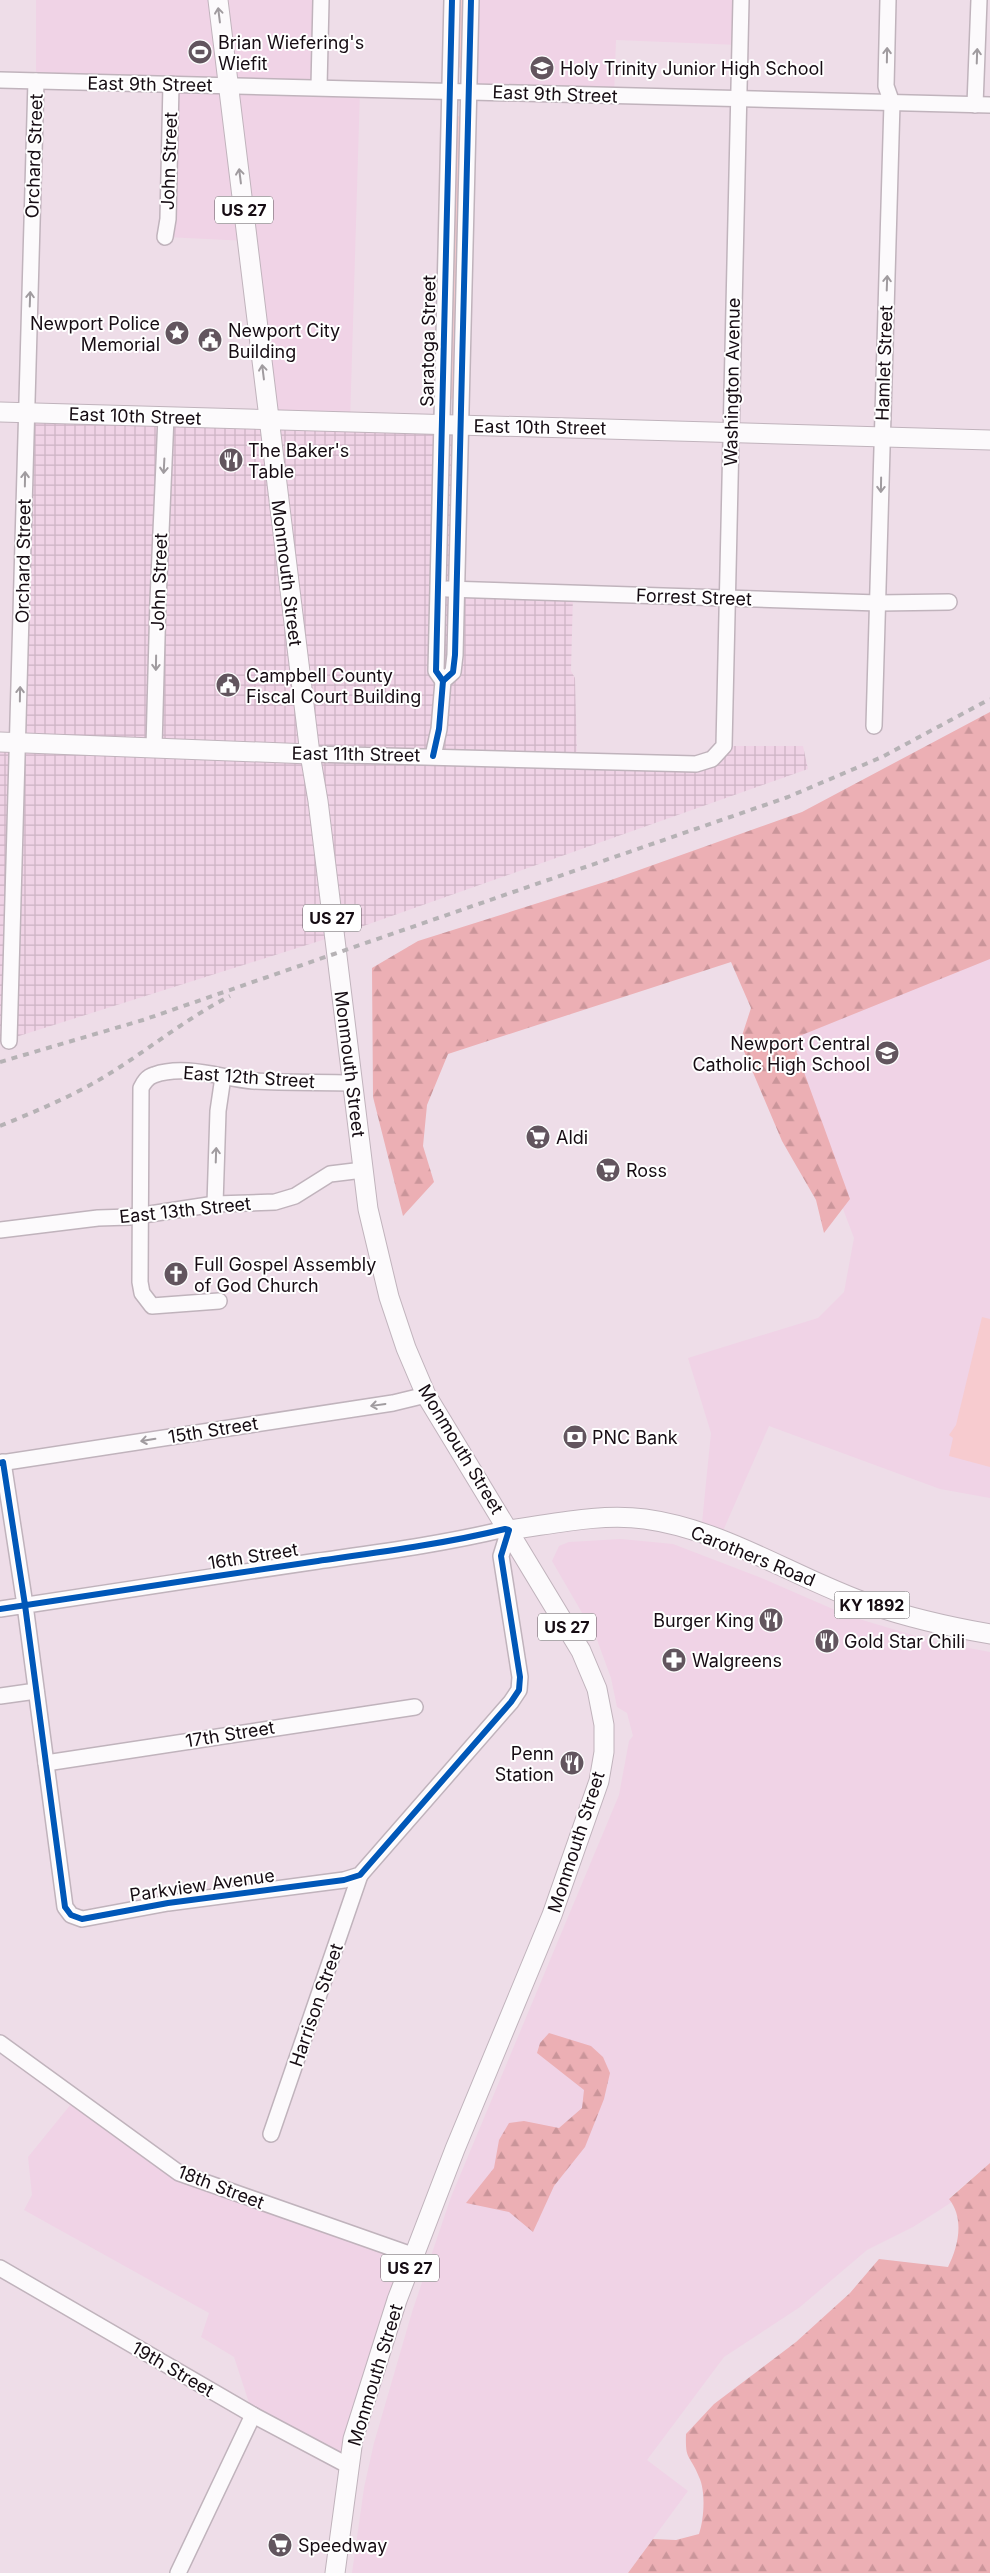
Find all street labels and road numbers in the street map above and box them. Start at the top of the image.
street label: East 9th Street [87,72,213,96]
street label: East 9th Street [492,81,618,107]
street label: Orchard Street [21,93,47,219]
street label: John Street [157,111,181,210]
road number: US 27 [215,196,273,224]
street label: Saratoga Street [416,275,440,407]
street label: Washington Avenue [720,298,744,466]
street label: Hamlet Street [871,305,897,421]
street label: East 10th Street [68,403,202,429]
street label: East 10th Street [473,415,607,439]
street label: Orchard Street [11,498,35,623]
street label: Monmouth Street [268,499,306,647]
street label: John Street [147,532,171,631]
street label: Forrest Street [636,584,752,610]
street label: East 11th Street [291,742,421,766]
road number: US 27 [303,904,361,931]
street label: Monmouth Street [331,990,369,1138]
street label: East 12th Street [182,1062,316,1092]
street label: East 13th Street [118,1193,252,1227]
street label: Monmouth Street [414,1380,508,1518]
street label: 15th Street [167,1413,260,1447]
street label: Carothers Road [688,1521,818,1591]
street label: 16th Street [206,1539,300,1573]
road number: KY 1892 [834,1592,910,1618]
road number: US 27 [538,1614,596,1640]
street label: 17th Street [184,1717,276,1751]
street label: Monmouth Street [543,1769,609,1915]
street label: Parkview Avenue [128,1864,276,1906]
street label: Harrison Street [285,1941,347,2069]
street label: 18th Street [175,2161,267,2213]
road number: US 27 [381,2254,439,2282]
street label: Monmouth Street [343,2301,407,2448]
street label: 19th Street [128,2337,218,2401]

